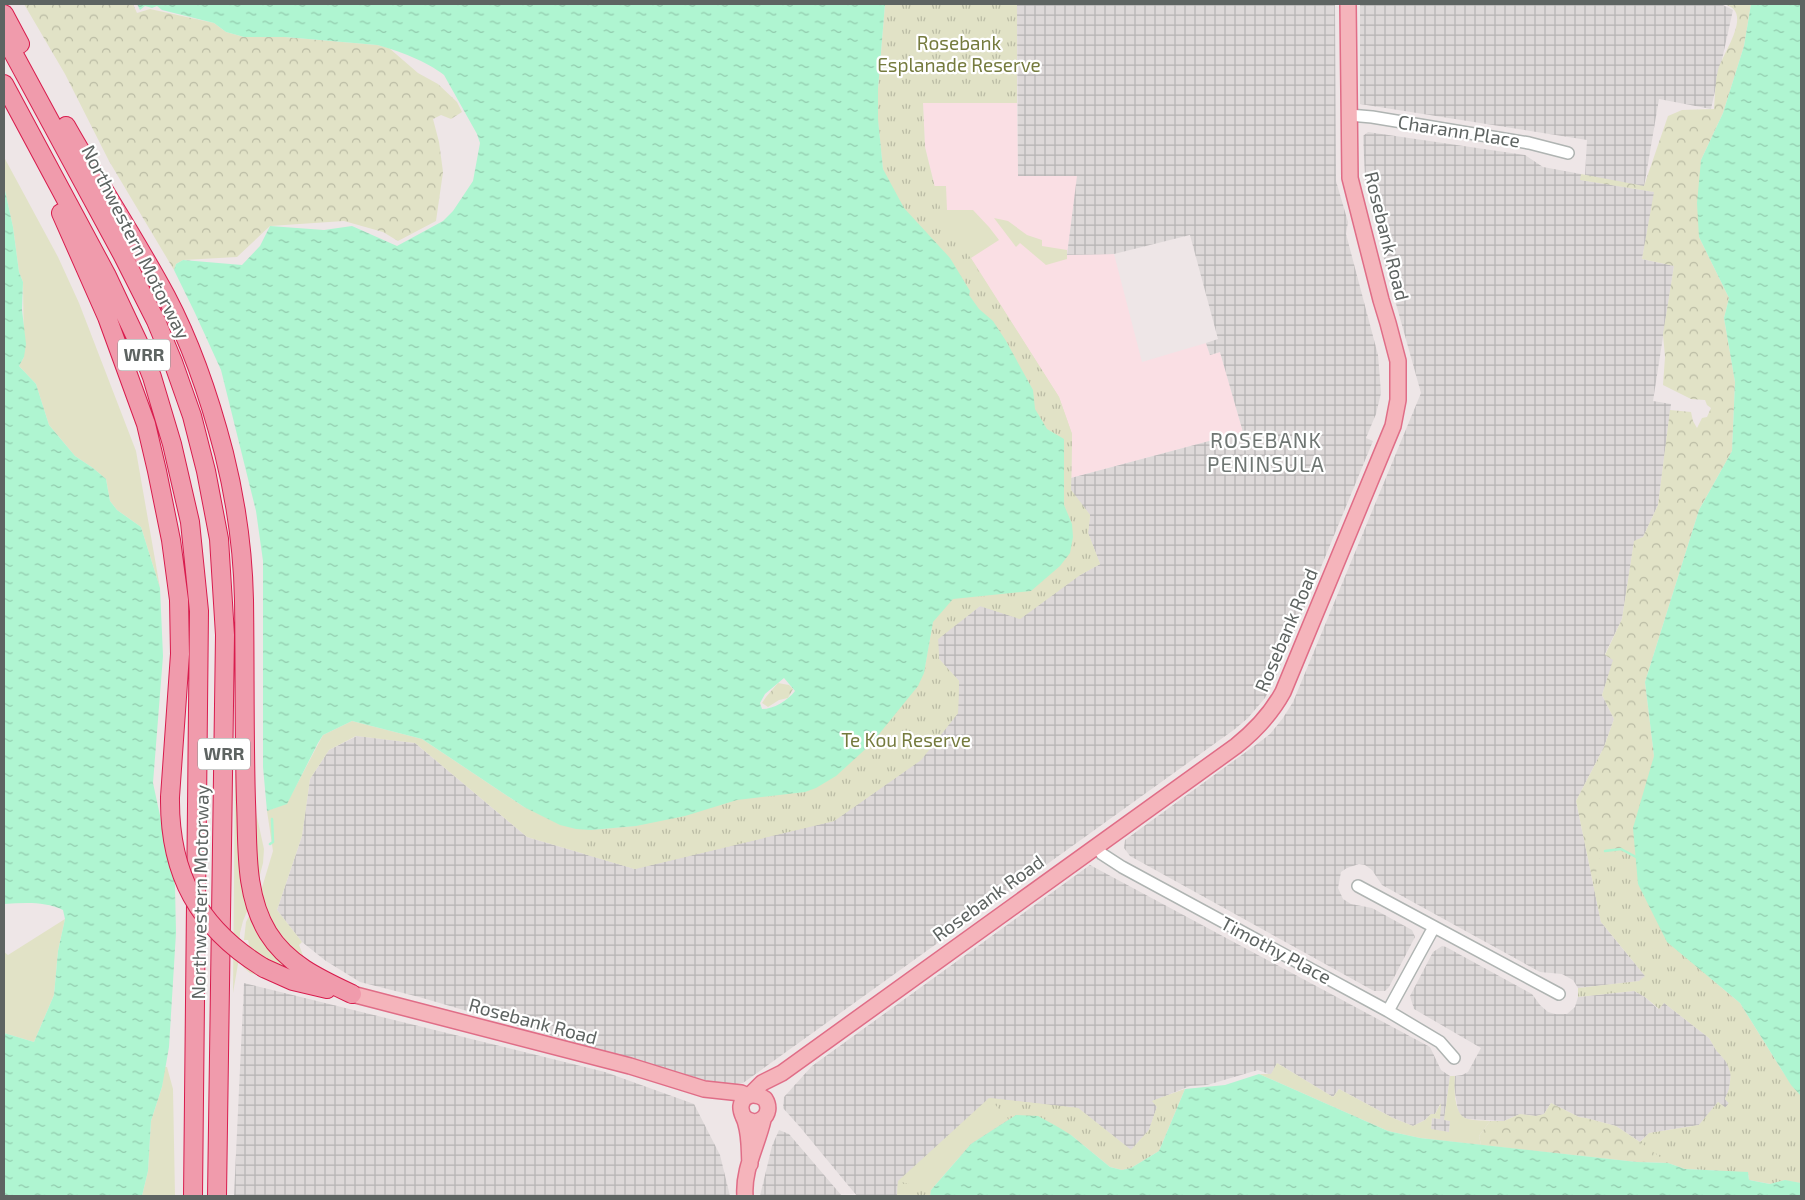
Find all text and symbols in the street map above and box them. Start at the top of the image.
park label: Rosebank Esplanade Reserve [877,31,1041,76]
street label: Charann Place [1396,110,1522,152]
street label: Northwestern Motorway [77,141,196,343]
street label: Rosebank Road [1360,169,1415,303]
road number: WRR [118,340,170,370]
district label: ROSEBANK PENINSULA [1207,427,1325,476]
street label: Rosebank Road [1249,565,1322,695]
park label: Te Kou Reserve [841,728,971,751]
road number: WRR [198,739,250,770]
street label: Northwestern Motorway [186,784,213,1000]
street label: Rosebank Road [928,849,1048,946]
street label: Timothy Place [1217,911,1335,988]
street label: Rosebank Road [466,992,600,1049]

